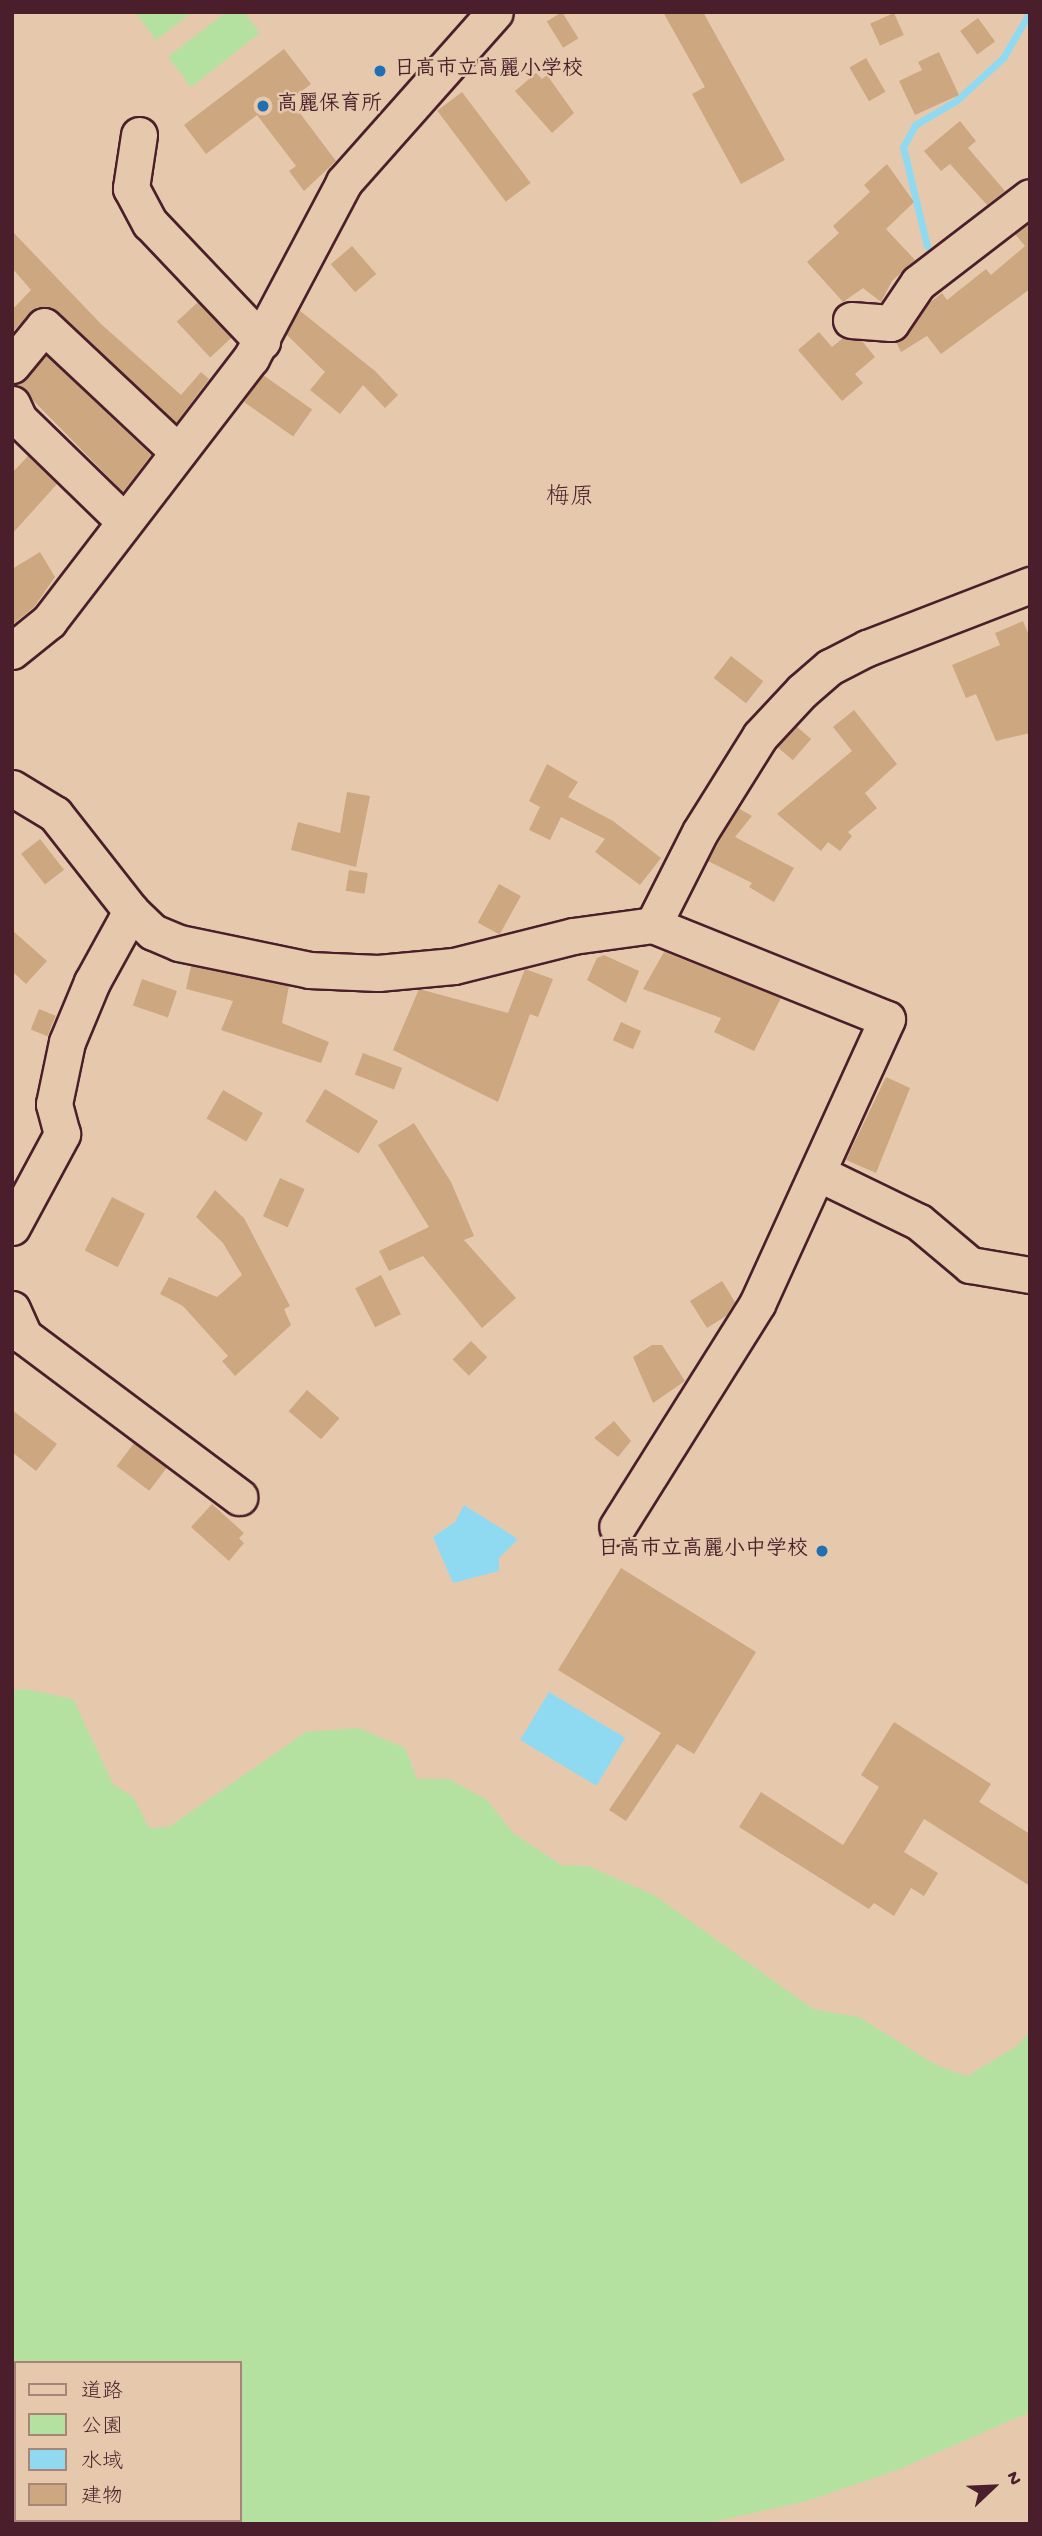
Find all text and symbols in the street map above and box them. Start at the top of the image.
place label: 日高市立高麗小学校 [394,58,583,84]
marker: 日高市立高麗小学校 [372,63,388,79]
place label: 高麗保育所 [277,93,382,119]
marker: 高麗保育所 [255,98,271,114]
district label: 梅原 [546,485,594,513]
place label: 日高市立高麗小中学校 [598,1538,808,1564]
marker: 日高市立高麗小中学校 [814,1543,830,1559]
legend [14,2361,242,2522]
text: 道路 [81,2381,123,2406]
text: 公園 [81,2416,123,2441]
text: 水域 [81,2451,123,2476]
north arrow [958,2452,1028,2522]
text: N [1000,2468,1026,2489]
text: 建物 [81,2486,123,2511]

